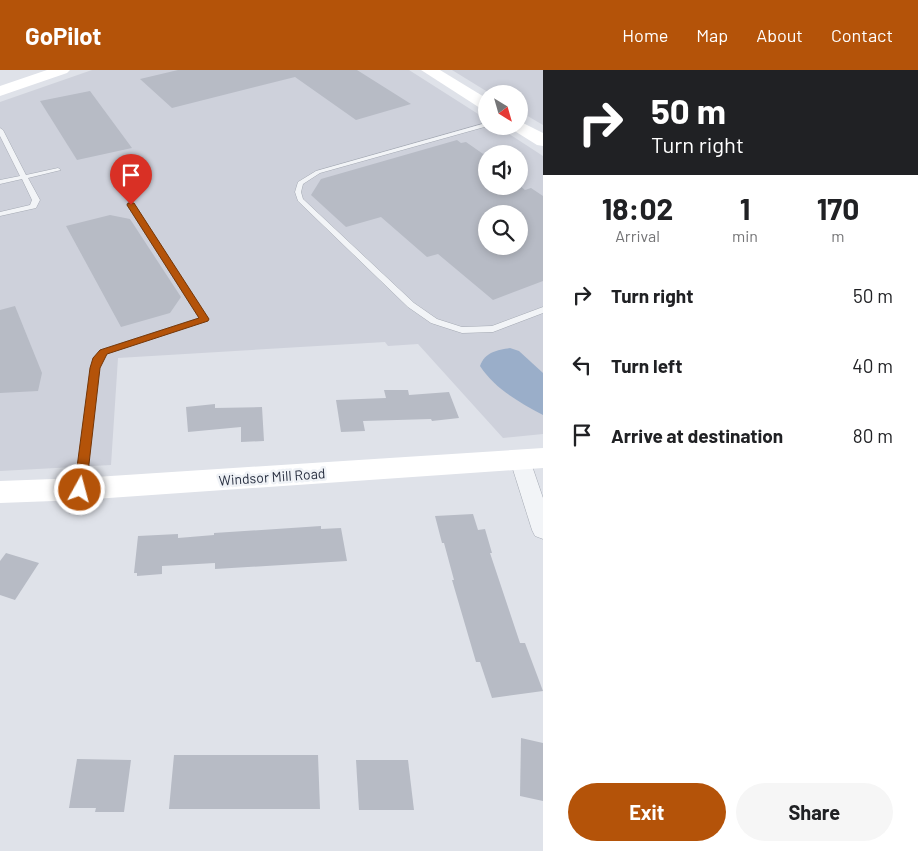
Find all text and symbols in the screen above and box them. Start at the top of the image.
text: GoPilot [25,21,102,50]
text: Home [622,24,668,46]
text: Map [696,24,728,46]
text: About [756,24,803,46]
text: Contact [831,24,893,46]
north arrow [478,85,528,135]
map controls [478,85,528,255]
text: 50 m [651,89,726,131]
icon: right [568,90,633,155]
text: Turn right [651,131,744,157]
button: sound [478,145,528,195]
pin [110,154,152,205]
icon: arrive [117,161,145,189]
text: 18:02 [602,190,673,226]
text: 1 [740,190,750,226]
text: 170 [817,190,859,226]
button: search [478,205,528,255]
text: Arrival [615,226,660,245]
text: min [732,226,758,245]
text: m [831,226,845,245]
icon: right [568,281,596,309]
text: Turn right [611,284,693,307]
text: 50 m [853,284,893,307]
icon: left [568,351,596,379]
text: Turn left [611,354,682,377]
text: 40 m [852,354,893,377]
icon: arrive [568,421,596,449]
text: Arrive at destination [611,424,783,447]
text: 80 m [853,424,893,447]
position arrow [53,463,105,515]
street label: Windsor Mill Road [218,464,326,489]
button: Exit [568,783,726,841]
button: Share [736,783,893,841]

